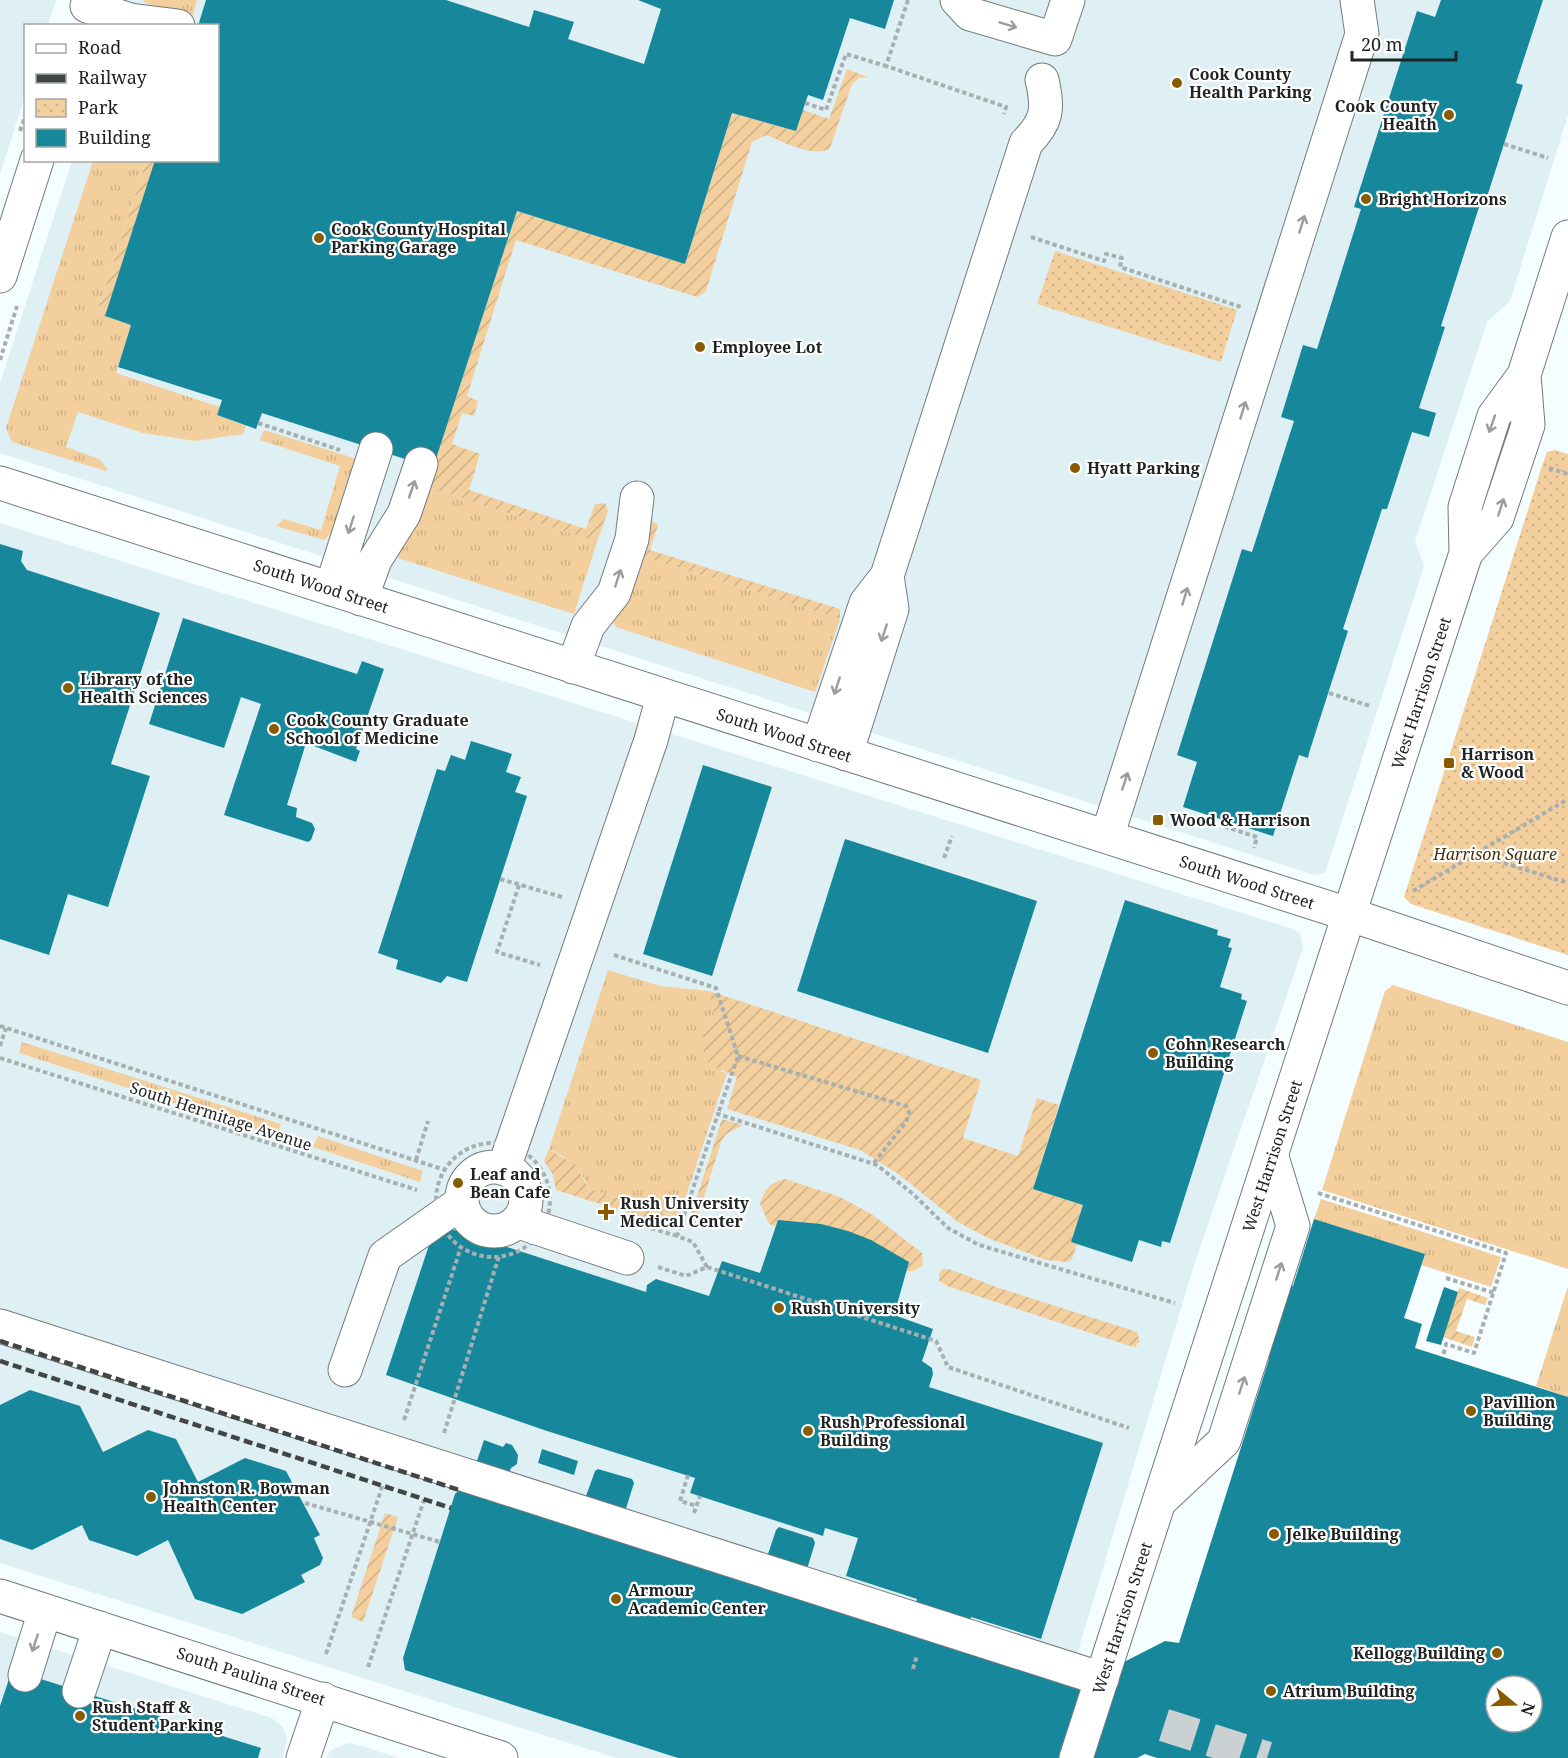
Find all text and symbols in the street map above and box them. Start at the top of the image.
one-way arrow [998,20,1017,31]
legend [24,24,219,162]
scale bar [1352,24,1456,62]
text: 20 m [1361,32,1403,56]
text: Road [78,35,121,59]
place label: Cook County Health Parking [1189,63,1311,103]
text: Railway [78,65,148,89]
marker: Cook County Health Parking [1170,76,1184,90]
text: Park [78,95,118,119]
place label: Cook County Health [1335,95,1438,135]
marker: Cook County Health [1442,108,1456,122]
text: Building [78,125,151,149]
place label: Bright Horizons [1378,188,1507,210]
marker: Bright Horizons [1359,192,1373,206]
one-way arrow [1297,215,1308,234]
place label: Cook County Hospital Parking Garage [331,218,506,258]
marker: Cook County Hospital Parking Garage [312,231,326,245]
place label: Employee Lot [712,336,823,358]
marker: Employee Lot [693,340,707,354]
one-way arrow [1239,401,1250,420]
one-way arrow [1486,414,1497,433]
place label: Hyatt Parking [1087,457,1200,479]
marker: Hyatt Parking [1068,461,1082,475]
one-way arrow [407,480,418,499]
one-way arrow [1496,498,1507,517]
one-way arrow [345,515,356,534]
street label: South Wood Street [251,554,392,618]
one-way arrow [614,569,625,588]
one-way arrow [1180,587,1191,606]
street label: West Harrison Street [1386,614,1456,772]
one-way arrow [878,623,889,642]
place label: Library of the Health Sciences [80,668,208,708]
one-way arrow [831,676,842,695]
marker: Library of the Health Sciences [61,681,75,695]
street label: South Wood Street [714,703,855,767]
place label: Cook County Graduate School of Medicine [286,709,469,749]
marker: Cook County Graduate School of Medicine [267,722,281,736]
place label: Harrison & Wood [1461,743,1535,783]
marker: Harrison & Wood [1442,756,1456,770]
one-way arrow [1121,772,1132,791]
place label: Wood & Harrison [1170,809,1311,831]
marker: Wood & Harrison [1151,813,1165,827]
park label: Harrison Square [1432,843,1557,865]
street label: South Wood Street [1177,850,1318,914]
place label: Cohn Research Building [1165,1033,1286,1073]
marker: Cohn Research Building [1146,1046,1160,1060]
street label: South Hermitage Avenue [127,1076,315,1156]
street label: West Harrison Street [1237,1077,1307,1235]
place label: Leaf and Bean Cafe [470,1163,550,1203]
marker: Leaf and Bean Cafe [451,1176,465,1190]
place label: Rush University Medical Center [620,1192,750,1232]
marker: Rush University Medical Center [597,1203,615,1221]
one-way arrow [1274,1262,1285,1281]
place label: Rush University [791,1297,921,1319]
marker: Rush University [772,1301,786,1315]
one-way arrow [1237,1376,1248,1395]
place label: Pavillion Building [1483,1391,1556,1431]
marker: Pavillion Building [1464,1404,1478,1418]
place label: Rush Professional Building [820,1411,966,1451]
marker: Rush Professional Building [801,1424,815,1438]
place label: Johnston R. Bowman Health Center [162,1477,330,1517]
marker: Johnston R. Bowman Health Center [144,1490,158,1504]
place label: Jelke Building [1285,1523,1399,1545]
marker: Jelke Building [1267,1527,1281,1541]
street label: West Harrison Street [1087,1539,1157,1697]
place label: Armour Academic Center [628,1579,766,1619]
marker: Armour Academic Center [609,1592,623,1606]
one-way arrow [29,1633,40,1652]
street label: South Paulina Street [174,1642,328,1711]
place label: Kellogg Building [1353,1642,1485,1664]
marker: Kellogg Building [1490,1646,1504,1660]
north arrow [1484,1674,1544,1734]
place label: Atrium Building [1283,1680,1415,1702]
marker: Atrium Building [1264,1684,1278,1698]
place label: Rush Staff & Student Parking [92,1696,223,1736]
text: N [1516,1699,1541,1719]
marker: Rush Staff & Student Parking [73,1709,87,1723]

